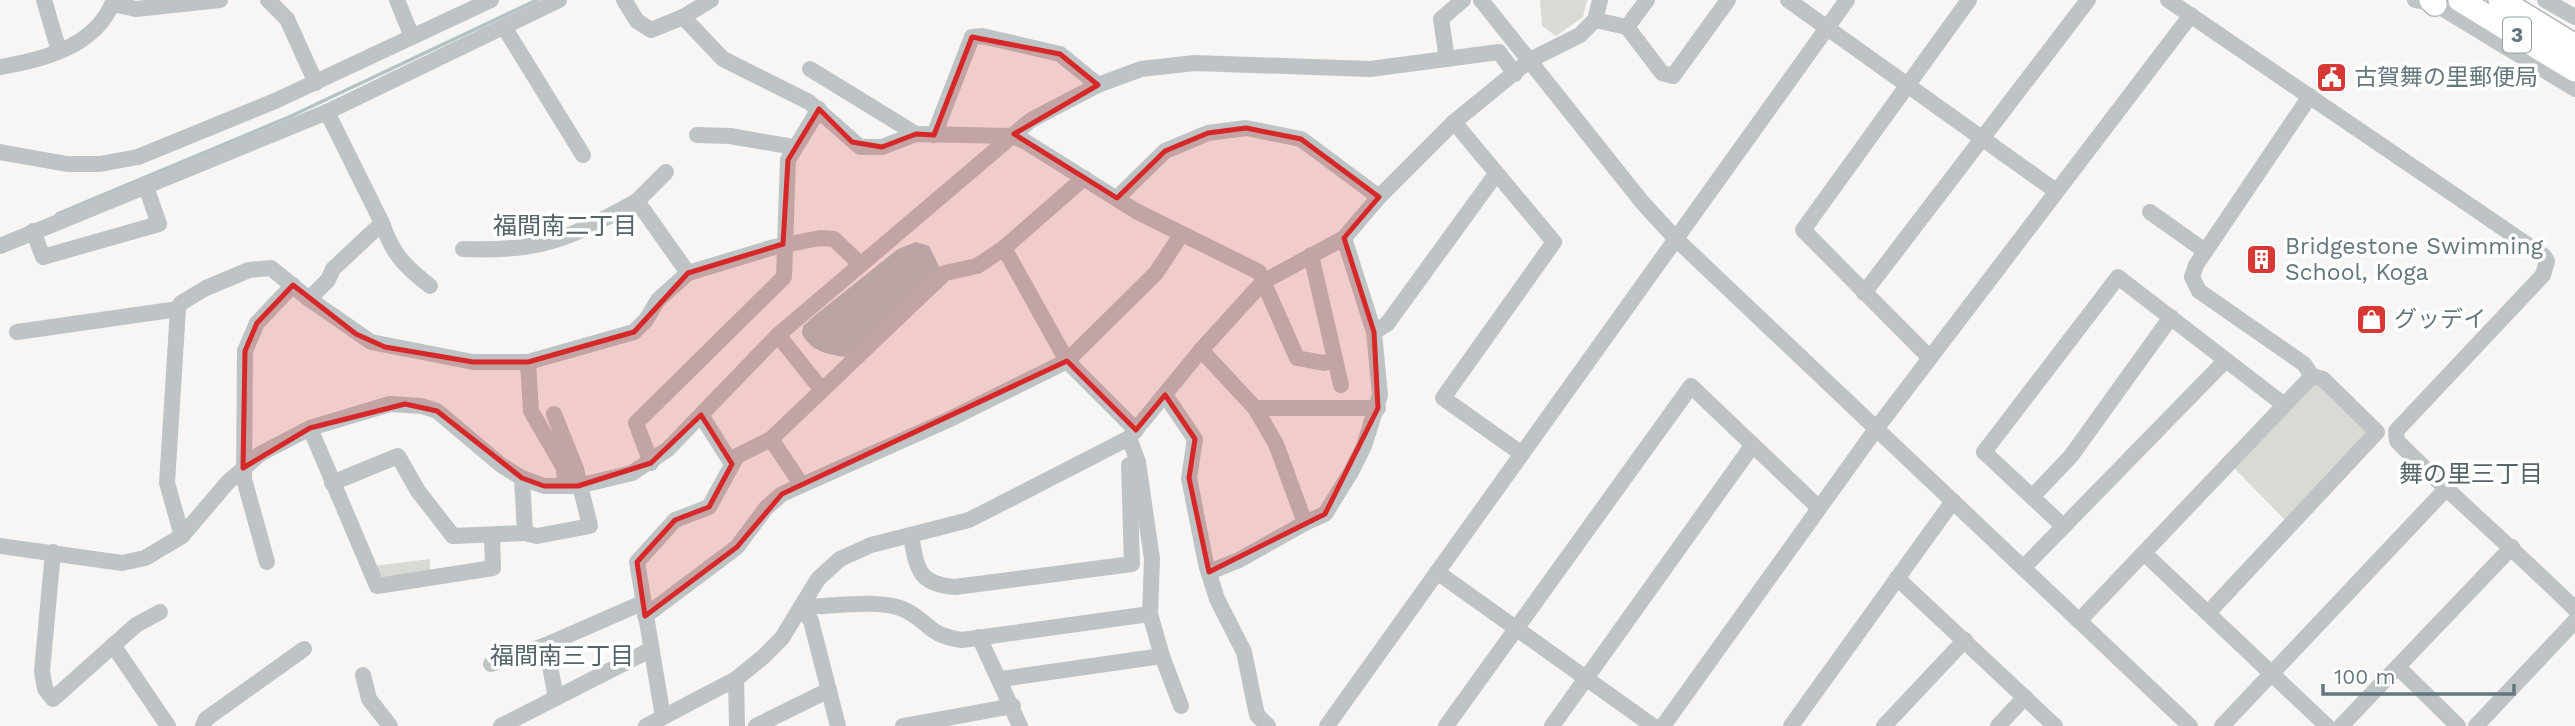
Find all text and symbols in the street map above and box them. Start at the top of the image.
road number: 3 [2503,18,2531,52]
public building icon: 古賀舞の里郵便局 [2314,60,2348,94]
place label: 古賀舞の里郵便局 [2354,64,2538,91]
district label: 福間南二丁目 [493,212,637,240]
place label: Bridgestone Swimming School, Koga [2285,233,2544,286]
building icon: Bridgestone Swimming School, Koga [2245,242,2279,276]
shop icon: グッデイ [2354,302,2388,336]
place label: グッデイ [2394,306,2486,333]
district label: 舞の里三丁目 [2399,460,2543,488]
district label: 福間南三丁目 [490,642,634,670]
scale bar [2323,652,2514,696]
text: 100 m [2334,664,2396,689]

